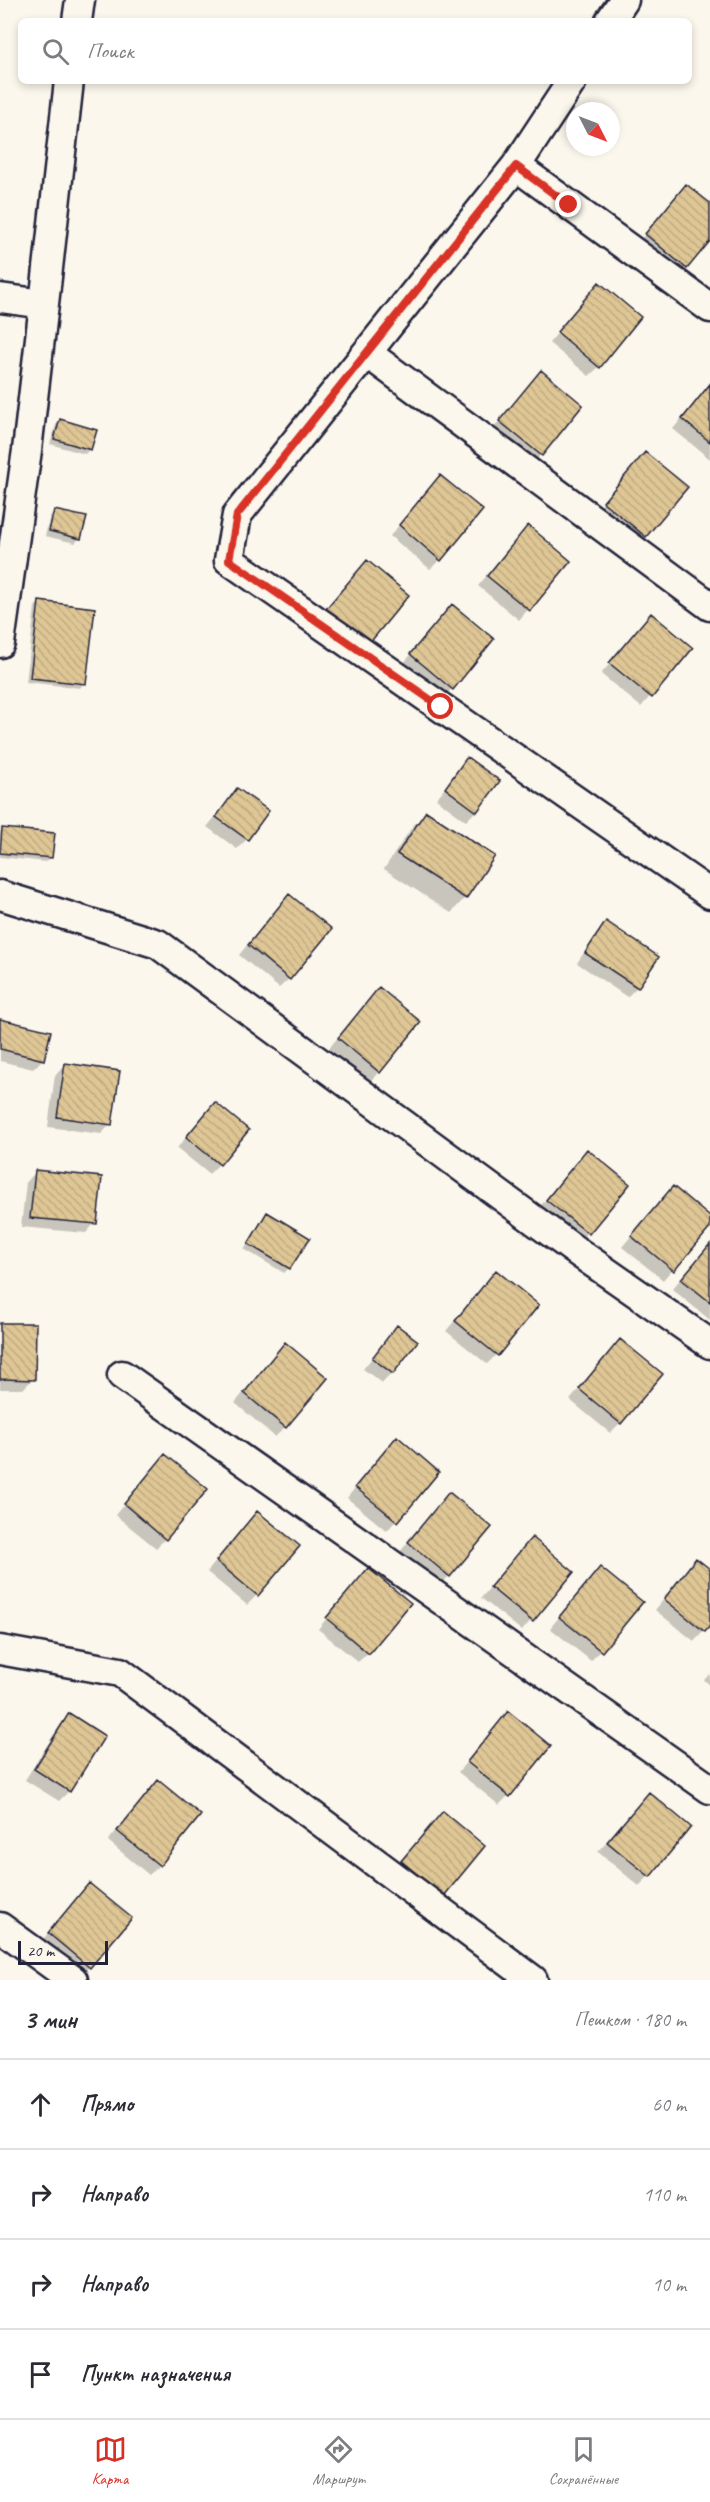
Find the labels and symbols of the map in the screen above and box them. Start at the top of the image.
north arrow [566,102,620,156]
route end [555,191,581,217]
route start [427,693,453,719]
scale bar [18,1938,108,1966]

